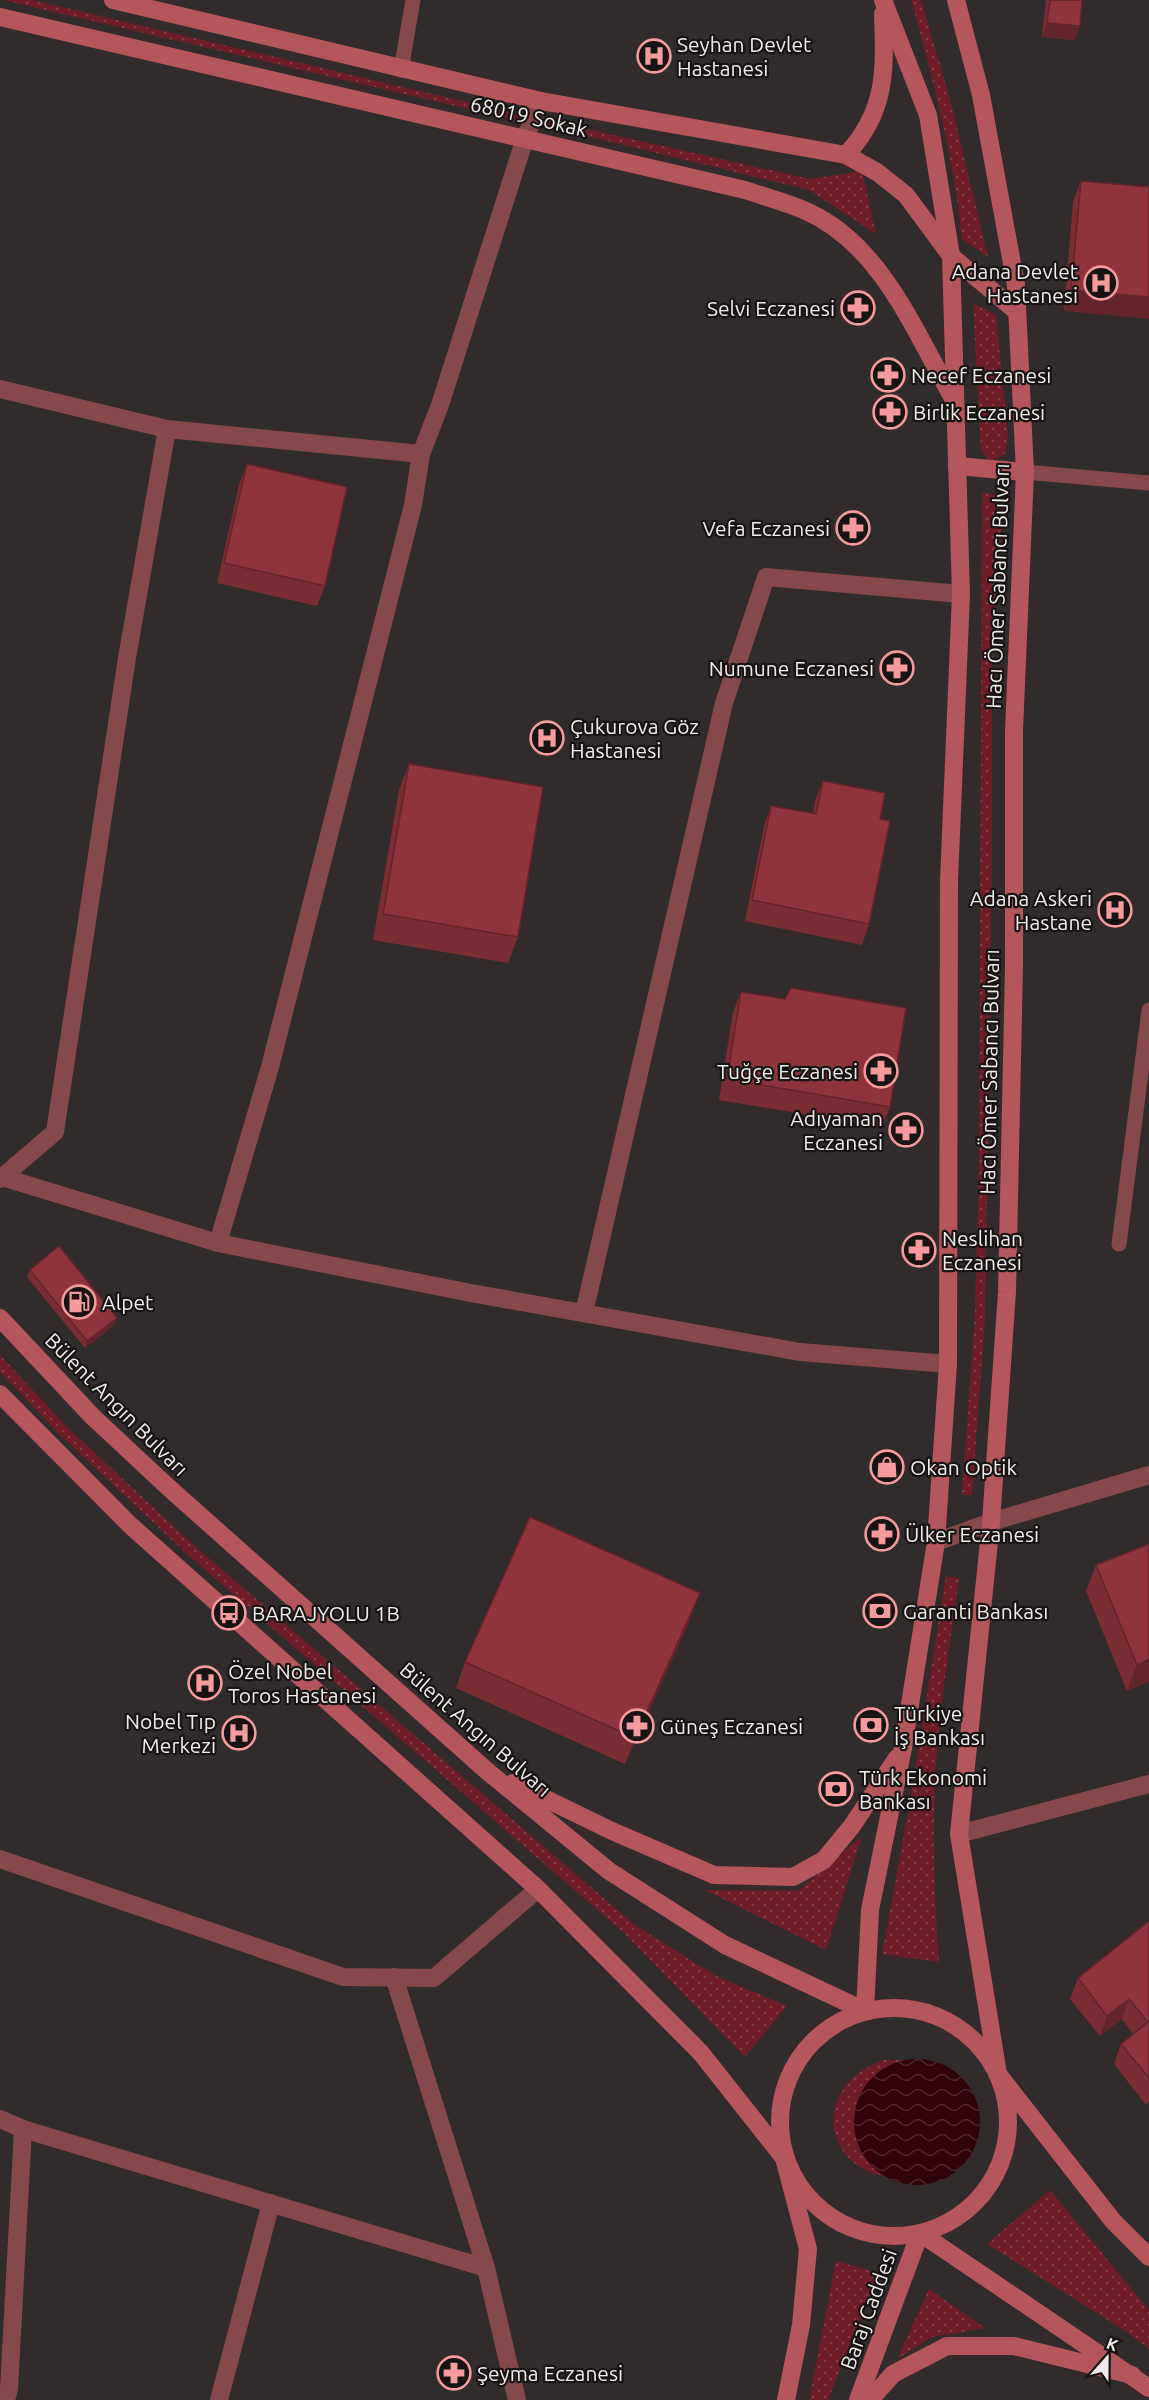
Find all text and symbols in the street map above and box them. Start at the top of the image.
place label: Seyhan Devlet Hastanesi [677,32,811,80]
hospital icon: Seyhan Devlet Hastanesi [636,38,672,74]
street label: 68019 Sokak [468,91,590,141]
place label: Adana Devlet Hastanesi [952,259,1078,307]
hospital icon: Adana Devlet Hastanesi [1083,265,1119,301]
pharmacy icon: Selvi Eczanesi [840,290,876,326]
place label: Selvi Eczanesi [707,296,835,320]
pharmacy icon: Necef Eczanesi [870,357,906,393]
place label: Necef Eczanesi [911,363,1051,387]
pharmacy icon: Birlik Eczanesi [872,394,908,430]
place label: Birlik Eczanesi [913,400,1045,424]
street label: Hacı Ömer Sabancı Bulvarı [981,463,1013,709]
pharmacy icon: Vefa Eczanesi [835,510,871,546]
place label: Vefa Eczanesi [703,516,830,540]
pharmacy icon: Numune Eczanesi [879,650,915,686]
place label: Numune Eczanesi [709,656,874,680]
place label: Çukurova Göz Hastanesi [570,714,699,762]
hospital icon: Çukurova Göz Hastanesi [529,720,565,756]
place label: Adana Askeri Hastane [970,886,1092,934]
hospital icon: Adana Askeri Hastane [1097,892,1133,928]
street label: Hacı Ömer Sabancı Bulvarı [975,949,1003,1195]
pharmacy icon: Tuğçe Eczanesi [863,1053,899,1089]
place label: Tuğçe Eczanesi [717,1059,858,1083]
place label: Adıyaman Eczanesi [790,1106,883,1154]
pharmacy icon: Adıyaman Eczanesi [888,1112,924,1148]
place label: Neslihan Eczanesi [942,1226,1023,1274]
pharmacy icon: Neslihan Eczanesi [901,1232,937,1268]
fuel station icon: Alpet [61,1284,97,1320]
place label: Alpet [102,1290,153,1314]
street label: Bülent Angın Bulvarı [41,1328,193,1480]
shop icon: Okan Optik [869,1449,905,1485]
place label: Okan Optik [910,1455,1017,1479]
pharmacy icon: Ülker Eczanesi [864,1516,900,1552]
place label: Ülker Eczanesi [905,1522,1039,1546]
bank icon: Garanti Bankası [862,1593,898,1629]
bus stop icon: BARAJYOLU 1B [211,1595,247,1631]
place label: Garanti Bankası [903,1599,1048,1623]
place label: BARAJYOLU 1B [252,1601,400,1625]
street label: Bülent Angın Bulvarı [396,1657,556,1801]
place label: Özel Nobel Toros Hastanesi [228,1659,376,1707]
hospital icon: Özel Nobel Toros Hastanesi [187,1665,223,1701]
place label: Türkiye İş Bankası [894,1701,985,1749]
bank icon: Türkiye İş Bankası [853,1707,889,1743]
pharmacy icon: Güneş Eczanesi [619,1708,655,1744]
place label: Nobel Tıp Merkezi [125,1709,216,1757]
place label: Güneş Eczanesi [660,1714,803,1738]
hospital icon: Nobel Tıp Merkezi [221,1715,257,1751]
place label: Türk Ekonomi Bankası [859,1765,987,1813]
bank icon: Türk Ekonomi Bankası [818,1771,854,1807]
street label: Baraj Caddesi [835,2245,901,2373]
north arrow [1077,2328,1137,2388]
text: K [1104,2334,1121,2354]
pharmacy icon: Şeyma Eczanesi [436,2355,472,2391]
place label: Şeyma Eczanesi [477,2361,623,2385]

